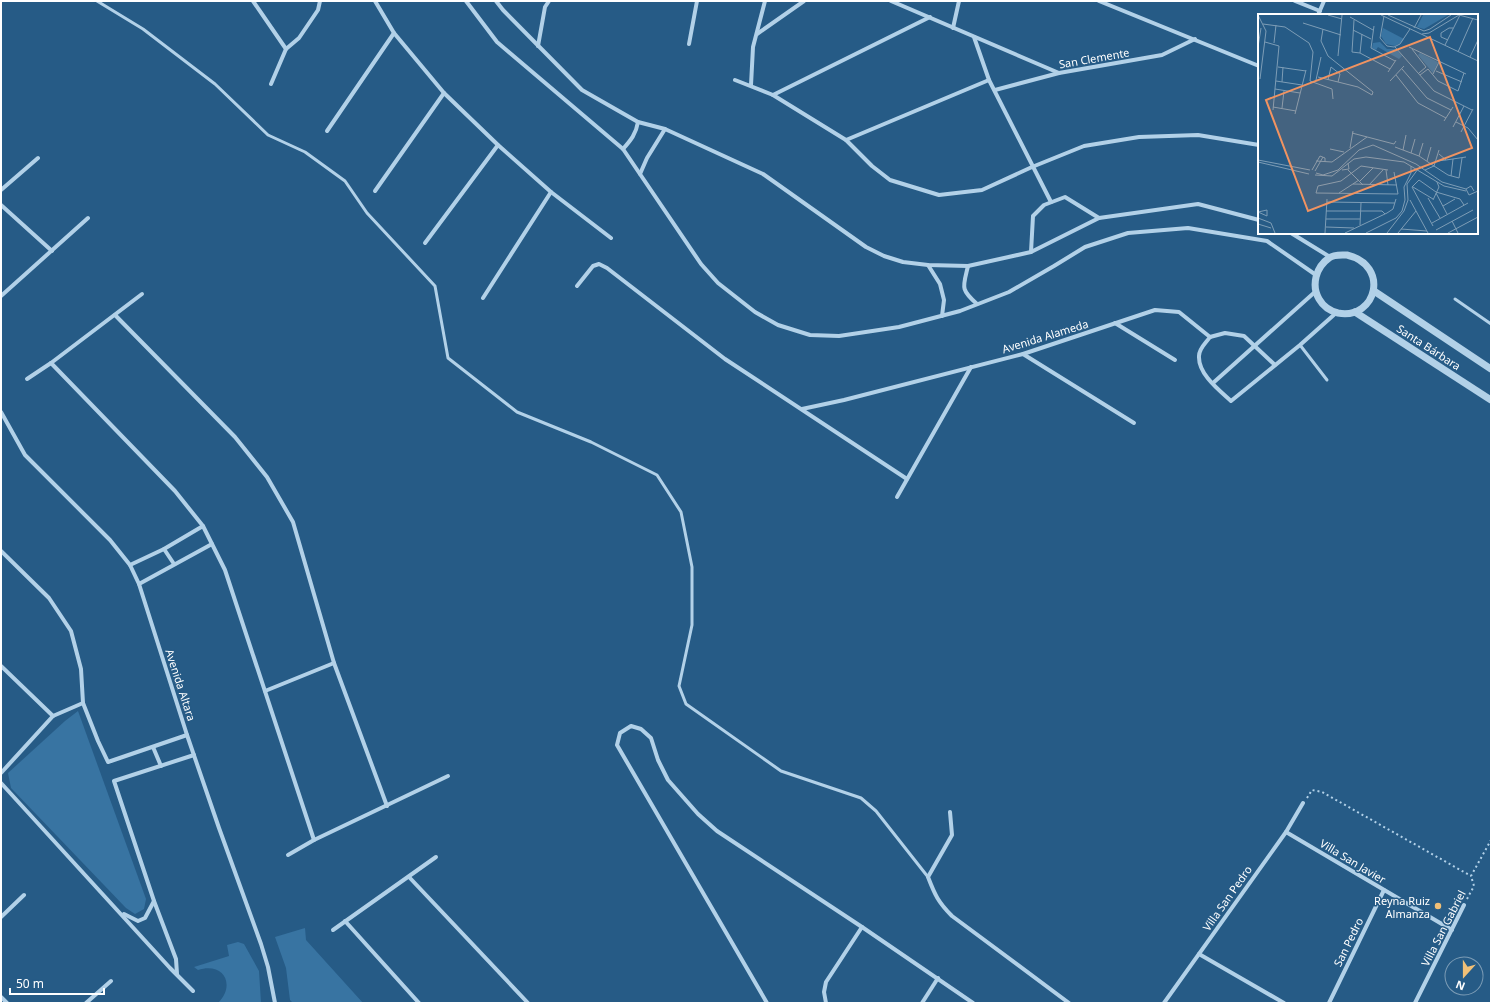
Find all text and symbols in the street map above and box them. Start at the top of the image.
inset map [1258,14,1478,234]
street label: San Clemente [1058,44,1130,72]
street label: Avenida Alameda [1000,316,1090,356]
street label: Santa Bárbara [1394,321,1464,373]
street label: Avenida Altara [162,647,200,723]
street label: Villa San Javier [1317,835,1389,887]
street label: Villa San Pedro [1199,862,1255,934]
street label: Villa San Gabriel [1417,887,1469,969]
place label: Reyna Ruiz Almanza [1374,893,1430,921]
marker: Reyna Ruiz Almanza [1433,901,1443,911]
street label: San Pedro [1330,915,1366,969]
north arrow [1444,956,1484,996]
scale bar [10,970,104,996]
text: 50 m [16,975,44,992]
text: N [1453,977,1467,994]

